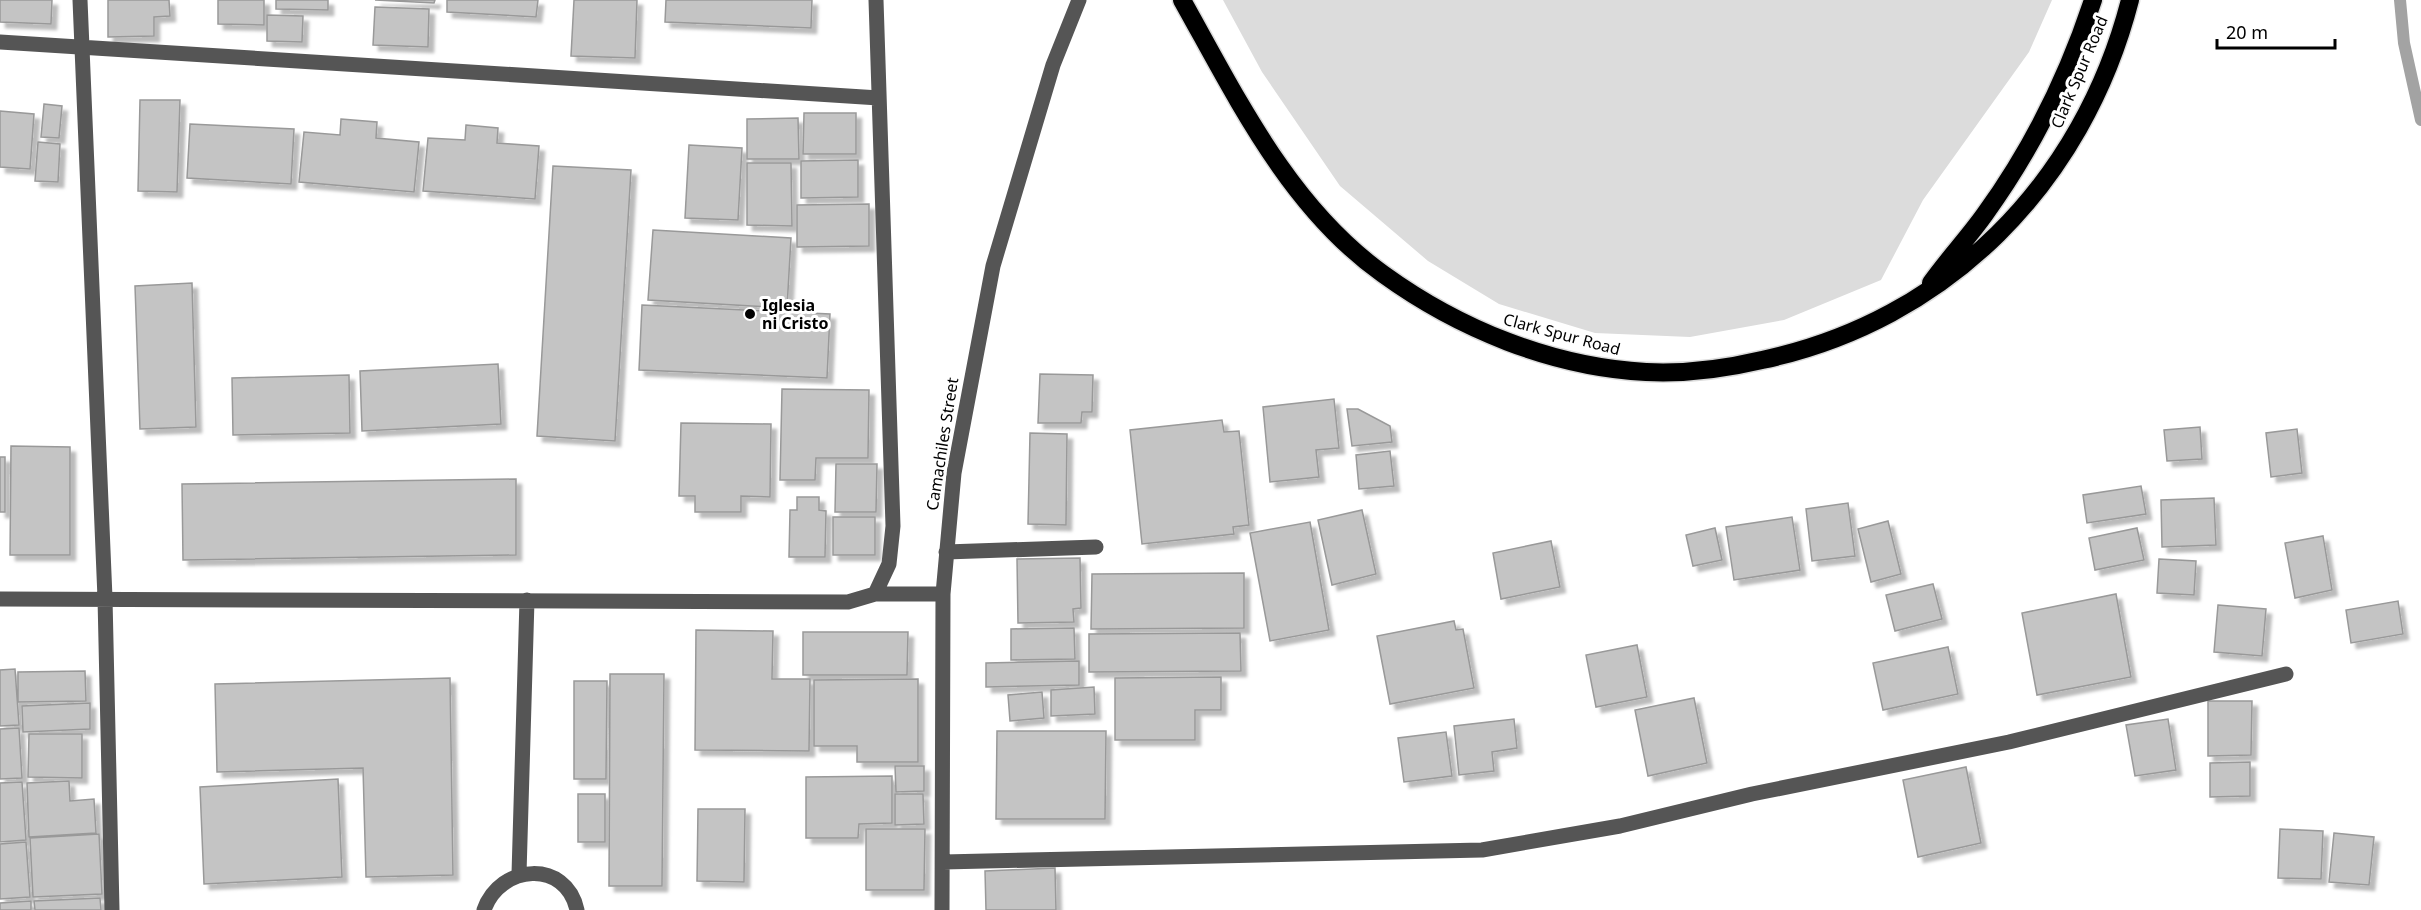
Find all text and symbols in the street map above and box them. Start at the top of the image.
street label: Clark Spur Road [2045,12,2113,132]
scale bar [2217,12,2336,50]
text: 20 m [2226,20,2268,44]
place label: Iglesia ni Cristo [762,294,829,334]
marker: Iglesia ni Cristo [743,307,757,321]
street label: Clark Spur Road [1501,308,1623,360]
street label: Camachiles Street [921,376,963,512]

